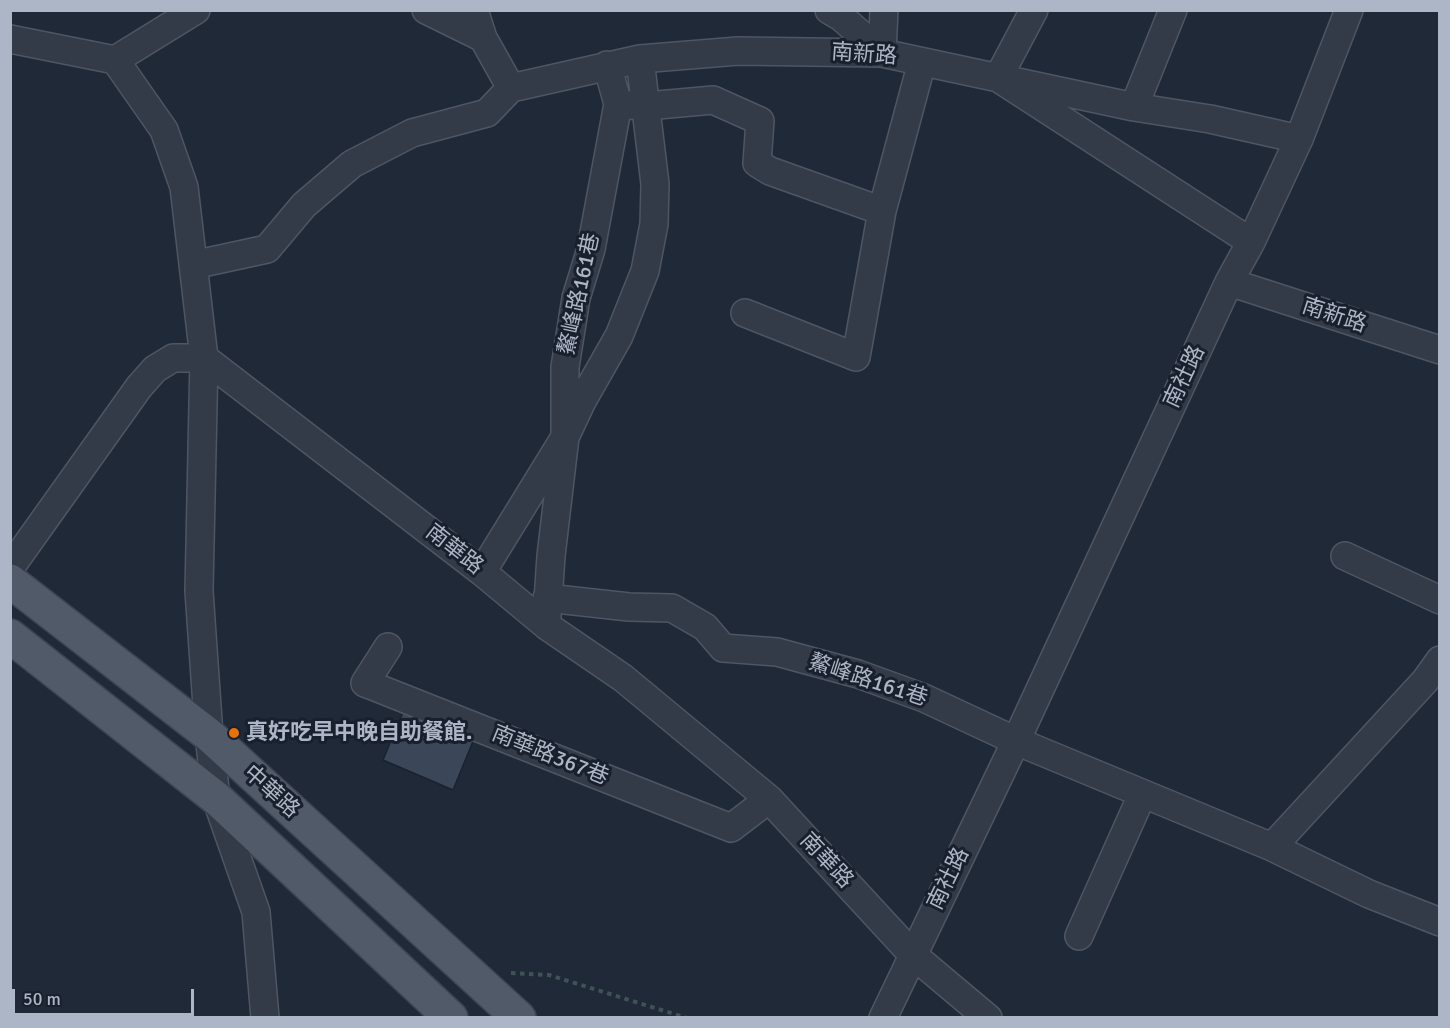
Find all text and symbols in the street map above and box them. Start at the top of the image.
street label: 南新路 [830,40,898,70]
street label: 鰲峰路161巷 [554,231,606,357]
street label: 南新路 [1299,293,1369,339]
street label: 南社路 [1159,342,1211,412]
street label: 南華路 [420,519,488,581]
street label: 鰲峰路161巷 [805,649,931,713]
place label: 真好吃早中晚自助餐館. [246,720,472,746]
street label: 南華路367巷 [488,721,612,791]
marker: 真好吃早中晚自助餐館. [227,726,241,740]
street label: 中華路 [238,760,304,824]
street label: 南華路 [794,828,858,894]
street label: 南社路 [923,844,975,914]
scale bar [15,977,196,1015]
text: 50 m [23,988,61,1010]

